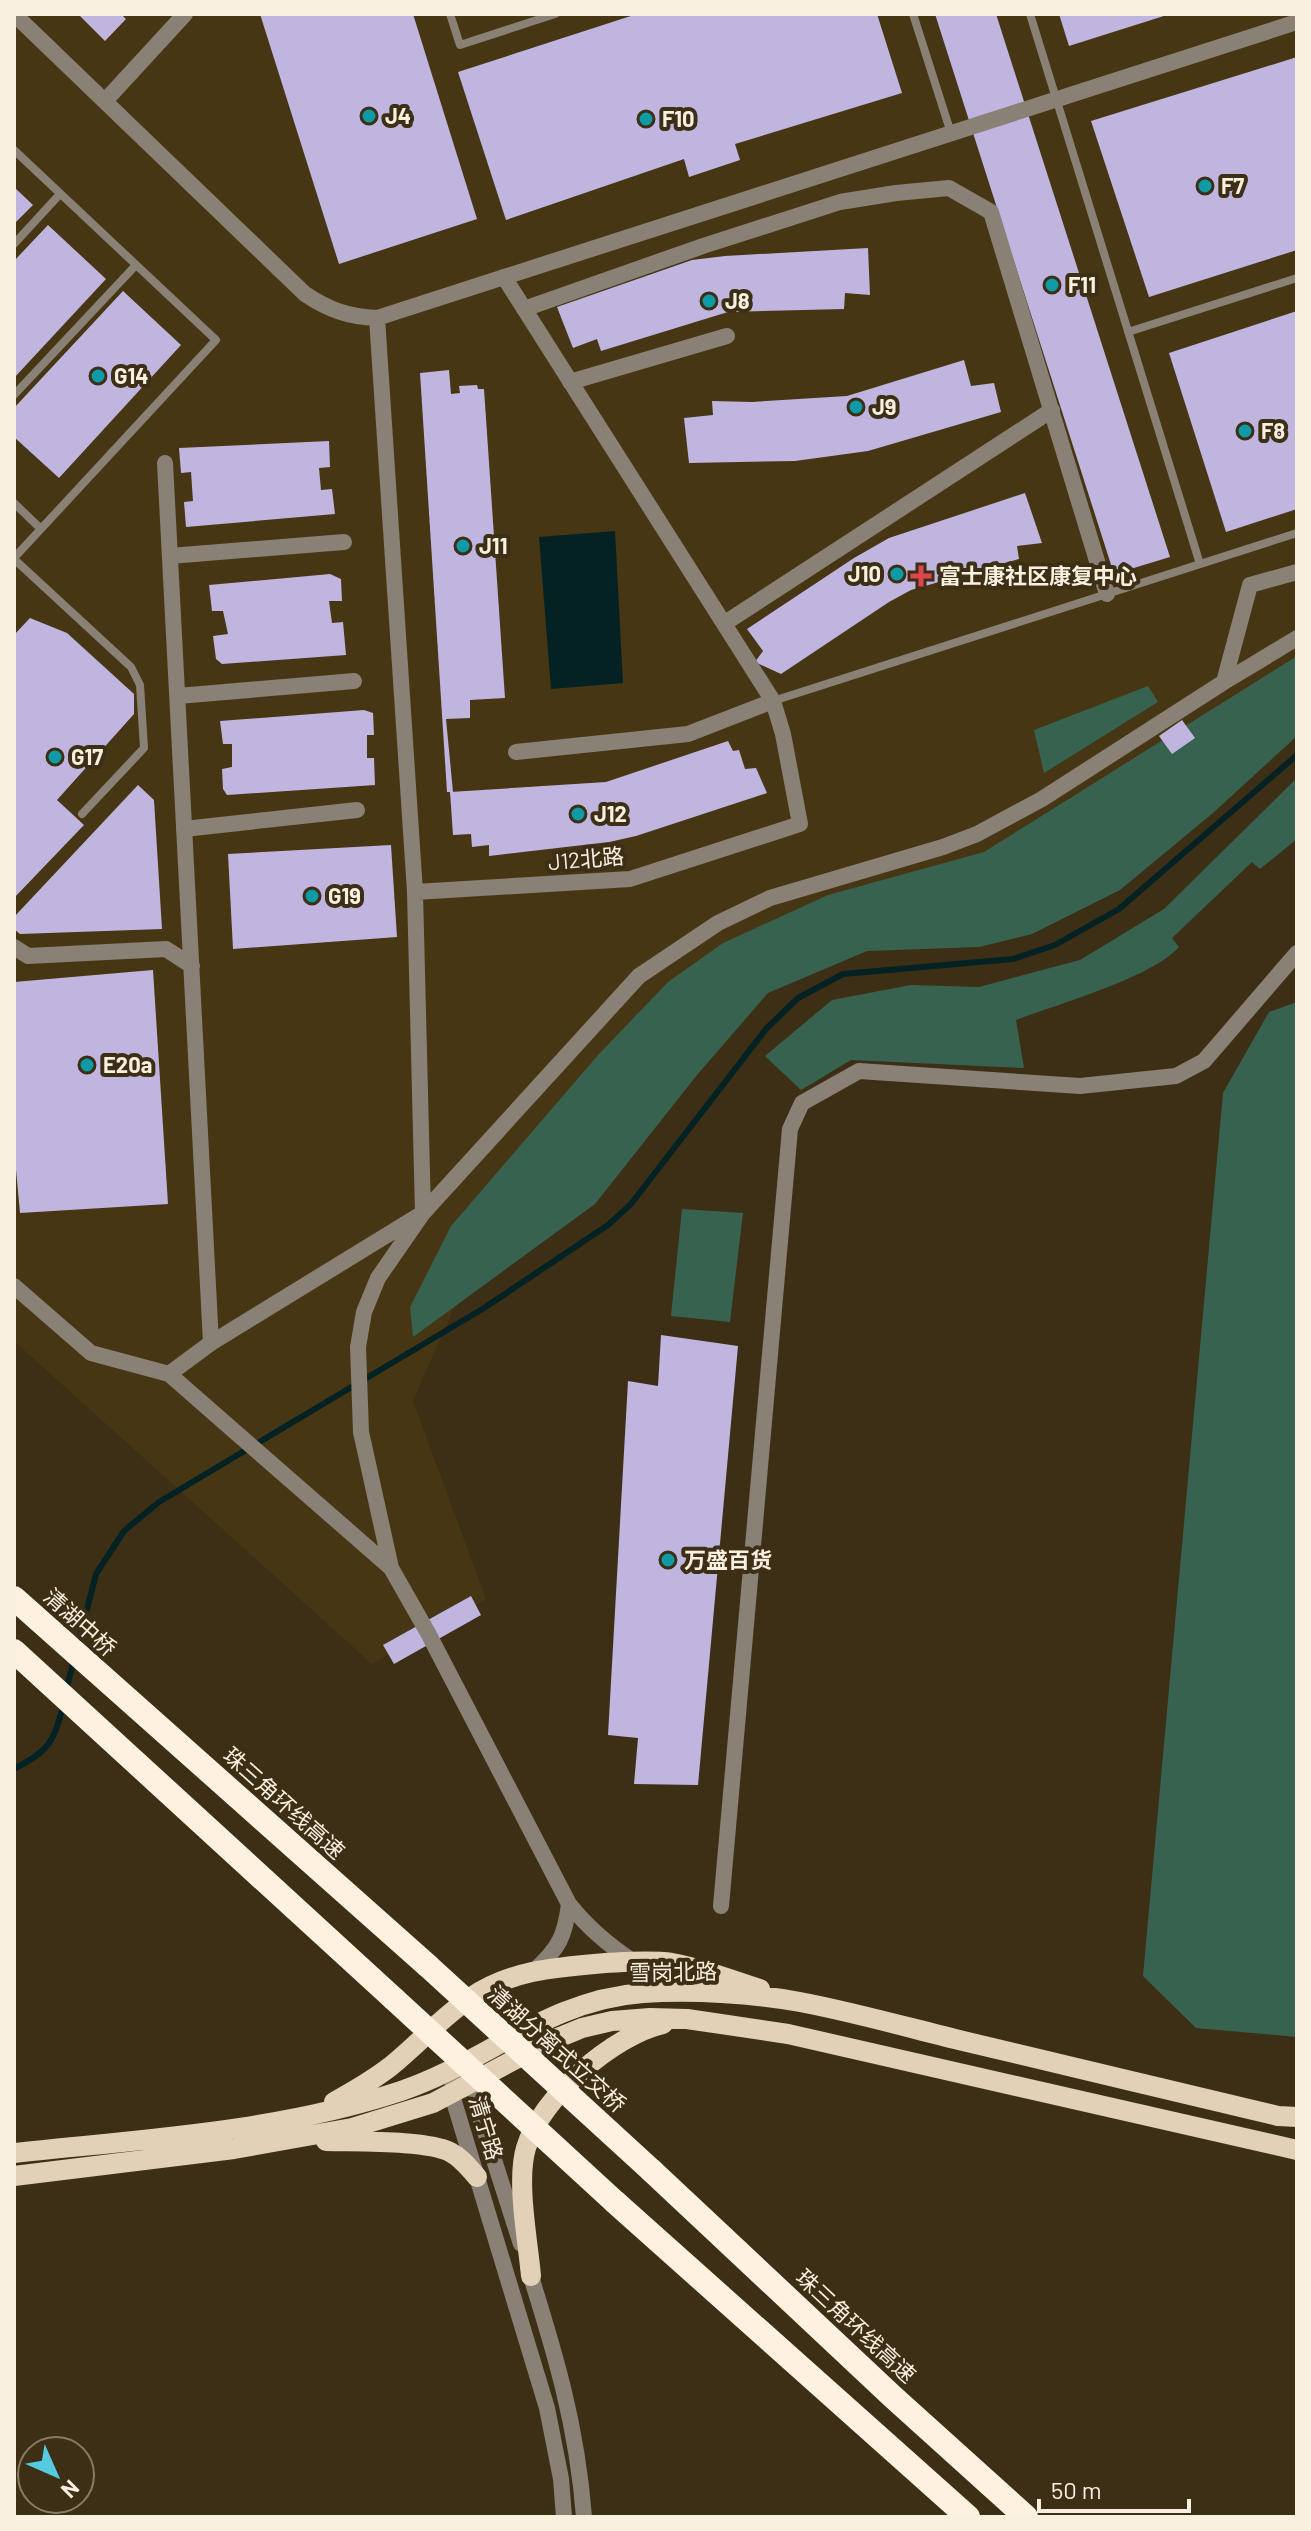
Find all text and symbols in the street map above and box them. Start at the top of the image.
place label: J4 [385,102,411,128]
place label: F10 [662,105,695,131]
marker: J4 [360,107,378,125]
marker: F10 [637,110,655,128]
place label: F7 [1221,172,1244,198]
marker: F7 [1196,177,1214,195]
place label: F11 [1068,271,1096,297]
marker: F11 [1043,276,1061,294]
place label: J8 [725,287,750,313]
marker: J8 [700,292,718,310]
place label: G14 [114,362,149,388]
marker: G14 [89,367,107,385]
place label: J9 [872,393,897,419]
marker: J9 [847,398,865,416]
place label: F8 [1261,417,1285,443]
marker: F8 [1236,422,1254,440]
place label: J11 [479,532,508,558]
marker: J11 [454,537,472,555]
place label: J10 [848,560,881,586]
place label: 富士康社区康复中心 [939,562,1137,588]
marker: J10 [888,565,906,583]
marker: 富士康社区康复中心 [910,565,932,587]
place label: G17 [71,743,103,769]
marker: G17 [46,748,64,766]
place label: J12 [594,800,627,826]
marker: J12 [569,805,587,823]
street label: J12北路 [547,842,625,874]
place label: G19 [328,882,361,908]
marker: G19 [303,887,321,905]
place label: E20a [103,1051,152,1077]
marker: E20a [78,1056,96,1074]
place label: 万盛百货 [684,1546,772,1572]
marker: 万盛百货 [659,1551,677,1569]
street label: 清湖中桥 [39,1582,122,1660]
street label: 珠三角环线高速 [219,1741,351,1863]
street label: 雪岗北路 [629,1957,717,1985]
street label: 清湖分离式立交桥 [484,1980,632,2117]
street label: 清宁路 [465,2092,509,2163]
street label: 珠三角环线高速 [791,2263,922,2387]
north arrow [16,2435,96,2515]
scale bar [1039,2463,1189,2513]
text: N [56,2475,85,2504]
text: 50 m [1051,2475,1102,2504]

